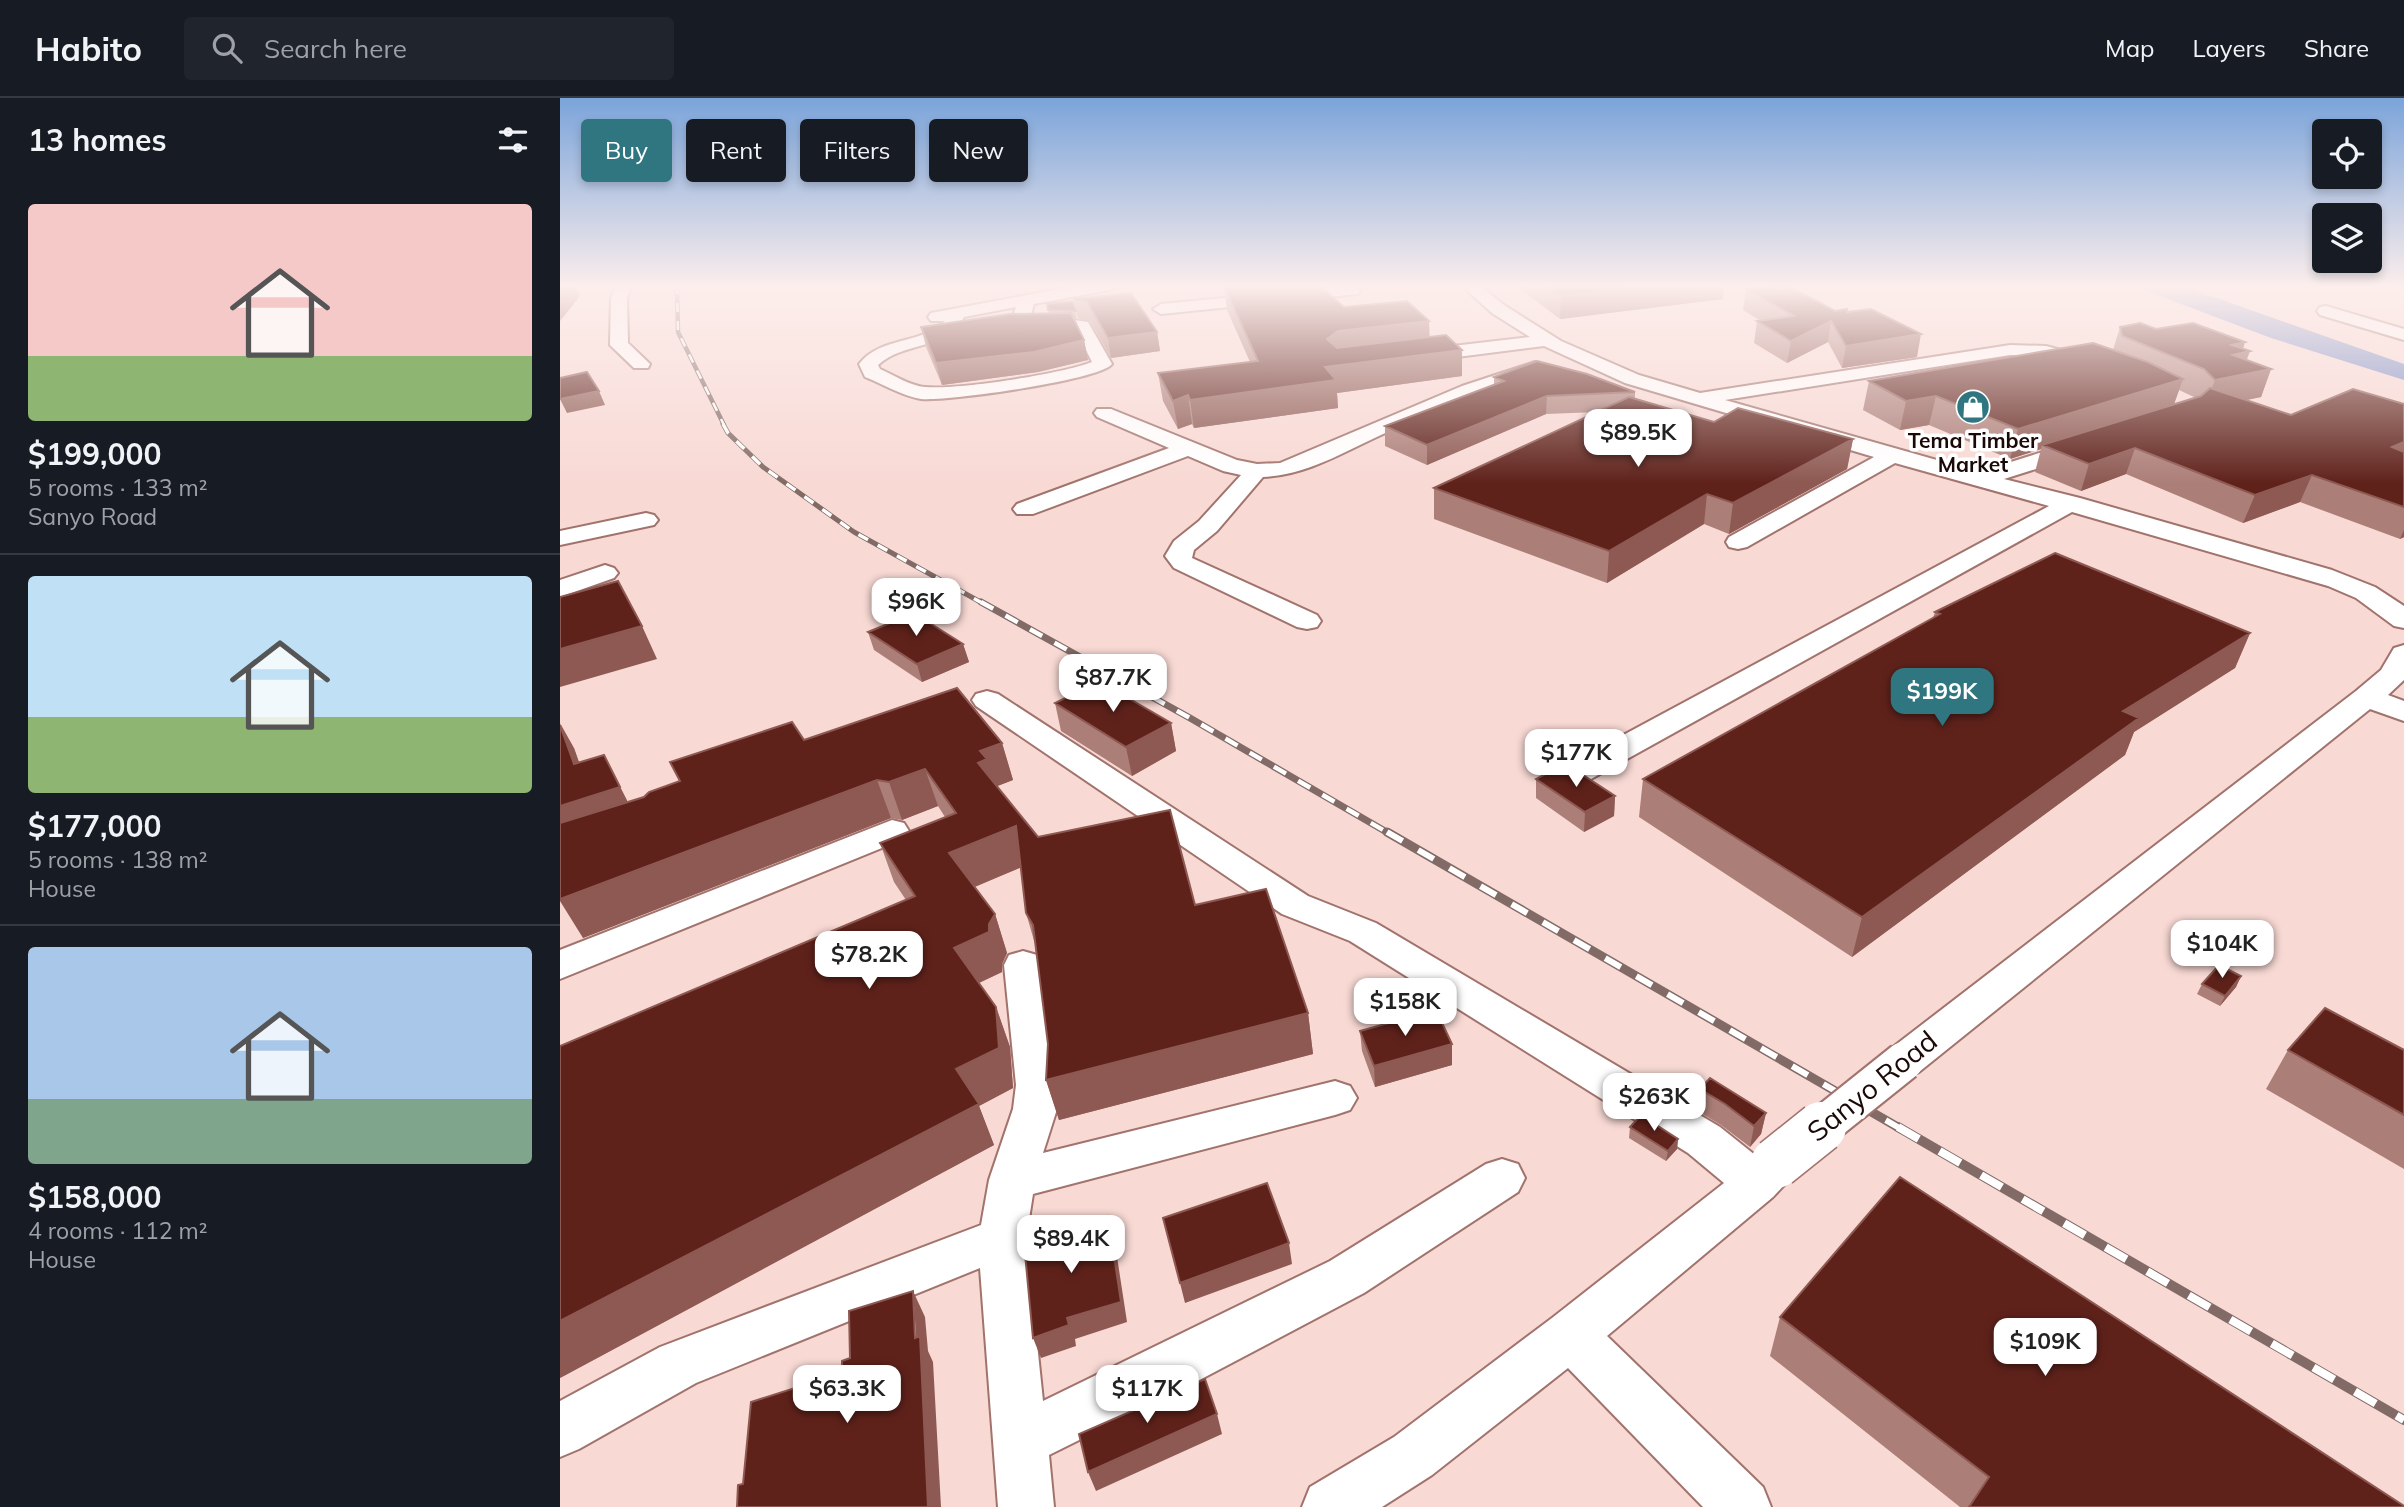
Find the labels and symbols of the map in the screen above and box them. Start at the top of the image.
shop icon: Tema Timber Market [1954,388,1992,426]
pin: $89.5K [1581,410,1695,469]
place label: Tema Timber Market [1908,427,2039,477]
pin: $96K [875,578,957,638]
pin: $87.7K [1056,654,1170,714]
pin: $199K [1893,668,1991,728]
pin: $177K [1527,730,1625,789]
pin: $104K [2173,920,2271,980]
pin: $78.2K [812,932,926,991]
pin: $158K [1356,978,1454,1038]
street label: Sanyo Road [1800,1023,1944,1149]
pin: $263K [1605,1074,1703,1133]
pin: $89.4K [1014,1216,1128,1275]
pin: $109K [1996,1318,2094,1378]
pin: $63.3K [790,1366,904,1425]
pin: $117K [1098,1366,1196,1425]

